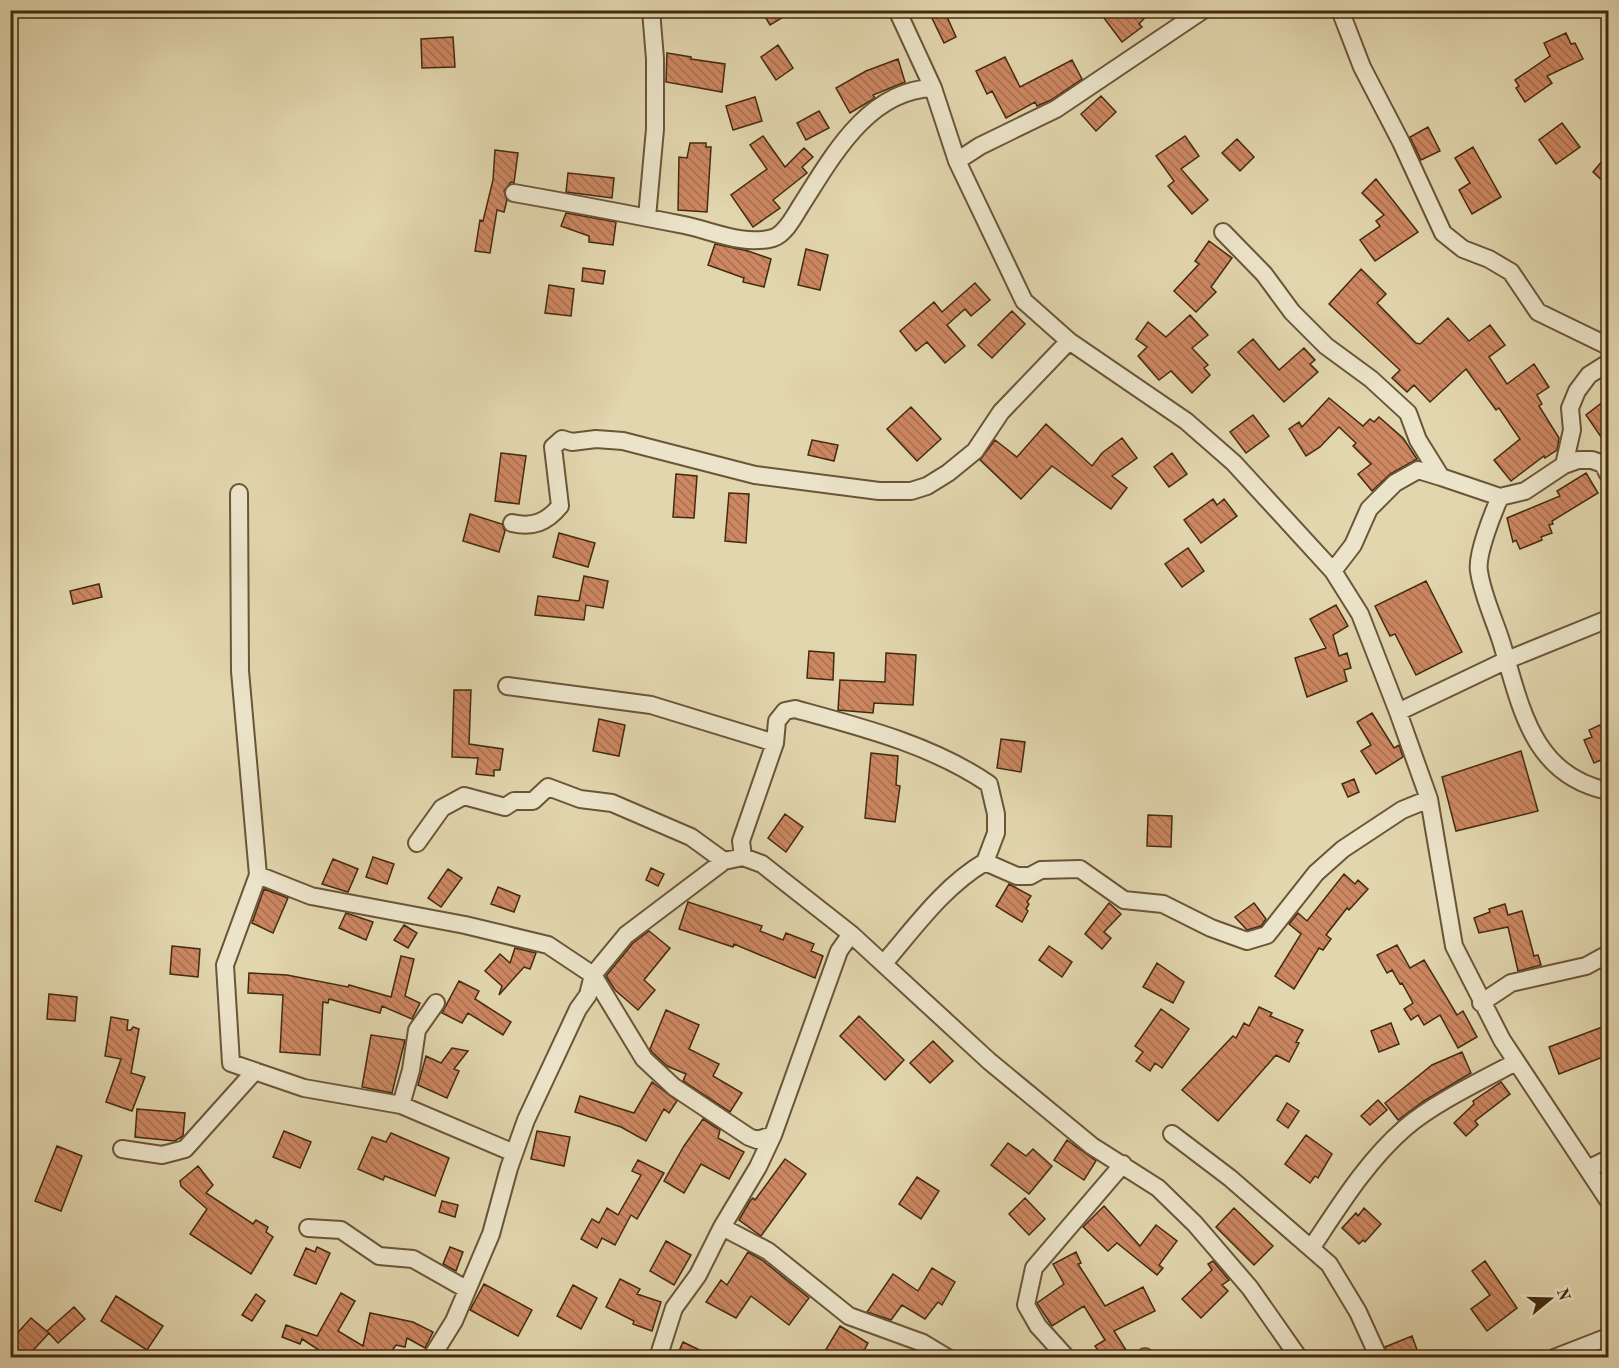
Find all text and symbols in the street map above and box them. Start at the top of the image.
north arrow [1520,1269,1580,1329]
text: N [1553,1286,1572,1304]

